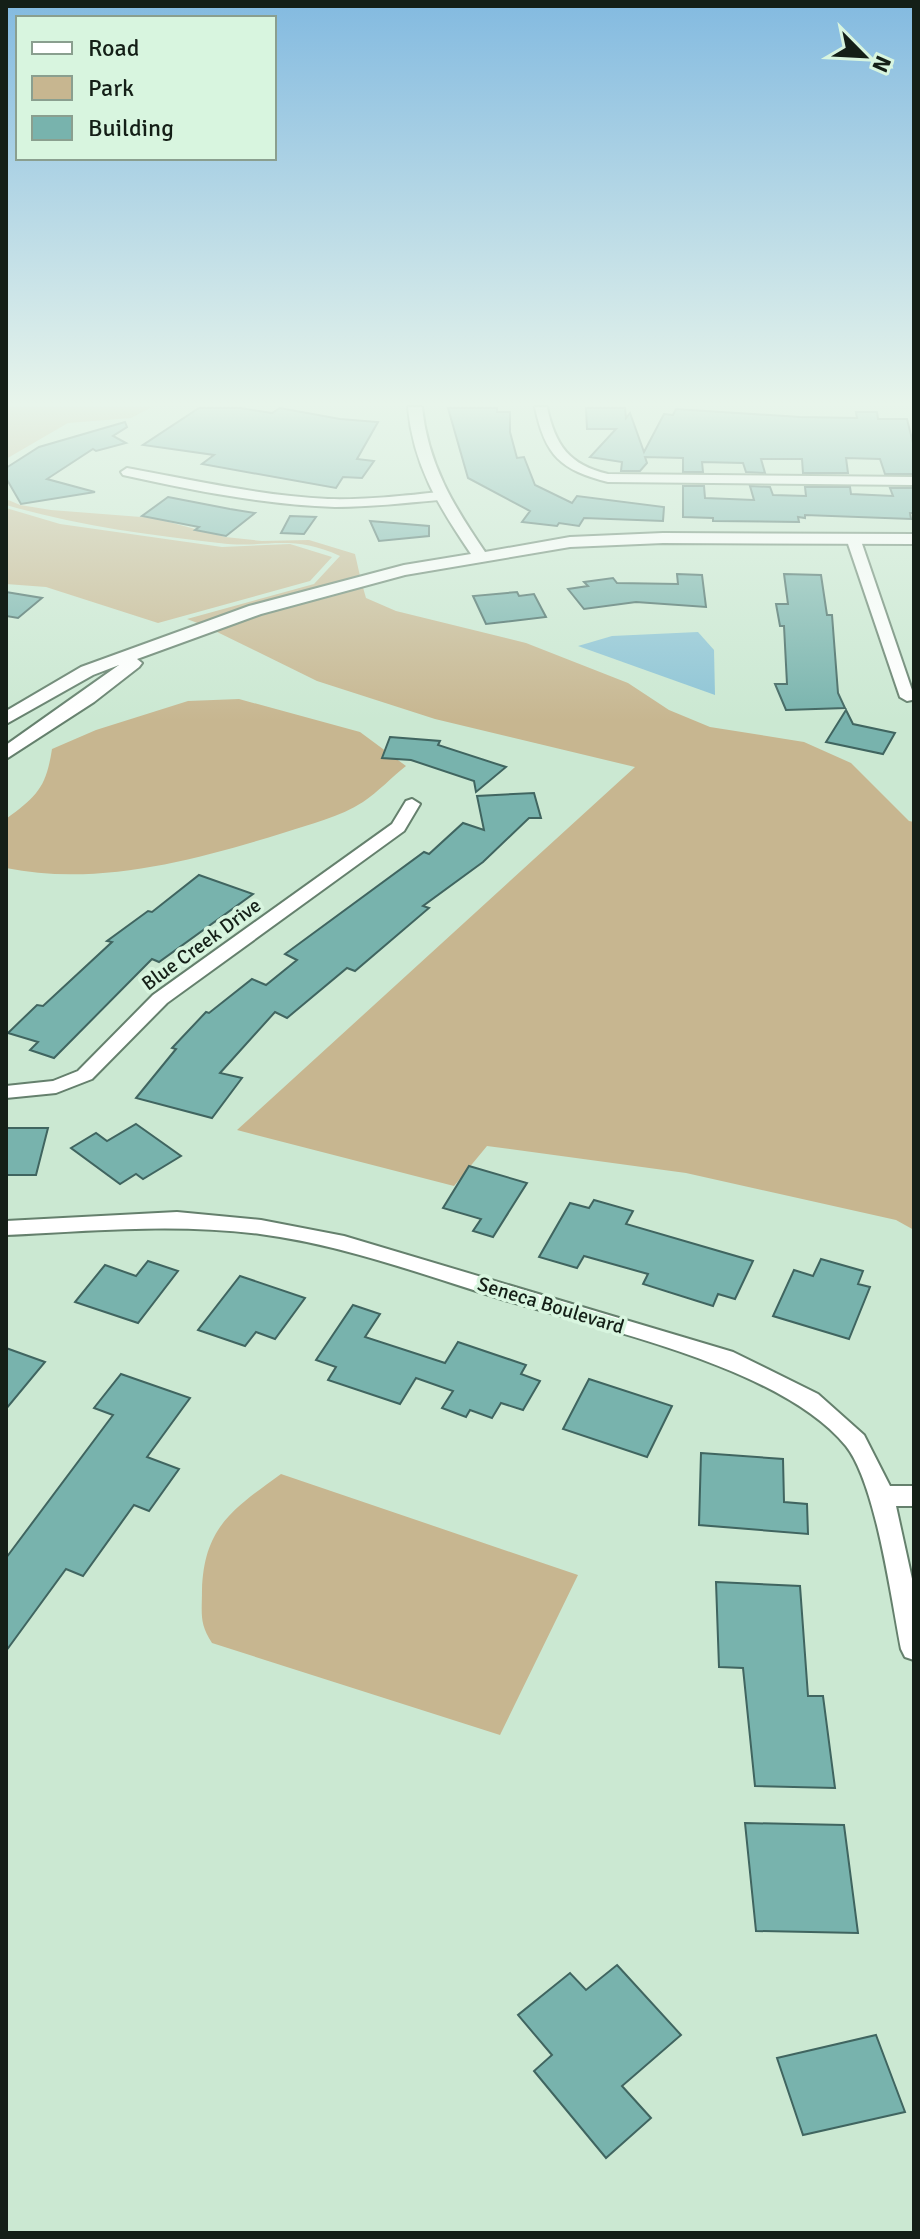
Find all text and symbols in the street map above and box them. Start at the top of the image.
legend [16,16,276,160]
north arrow [824,16,904,96]
text: Road [88,33,139,63]
text: N [866,51,897,76]
text: Park [88,73,134,103]
text: Building [88,113,174,143]
street label: Blue Creek Drive [137,893,266,996]
street label: Seneca Boulevard [475,1271,627,1340]

